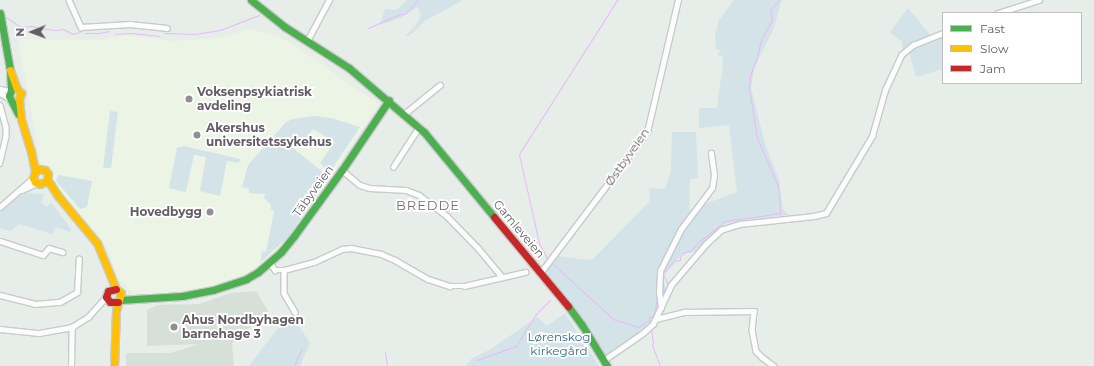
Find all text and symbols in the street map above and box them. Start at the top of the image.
north arrow [12,12,52,52]
legend [942,12,1082,84]
text: Fast [980,21,1005,36]
text: N [13,28,27,37]
text: Slow [980,41,1009,56]
text: Jam [980,61,1006,76]
place label: Voksenpsykiatrisk avdeling [197,85,312,113]
marker: Voksenpsykiatrisk avdeling [184,94,194,104]
place label: Akershus universitetssykehus [206,121,332,149]
street label: Østbyveien [602,125,652,189]
marker: Akershus universitetssykehus [191,129,203,141]
street label: Täbyveien [289,162,337,220]
district label: BREDDE [396,197,460,213]
street label: Gamleveien [490,197,548,261]
place label: Hovedbygg [130,205,202,219]
marker: Hovedbygg [205,207,215,217]
place label: Ahus Nordbyhagen barnehage 3 [182,313,304,341]
marker: Ahus Nordbyhagen barnehage 3 [169,322,179,332]
park label: Lørenskog kirkegård [527,330,591,358]

